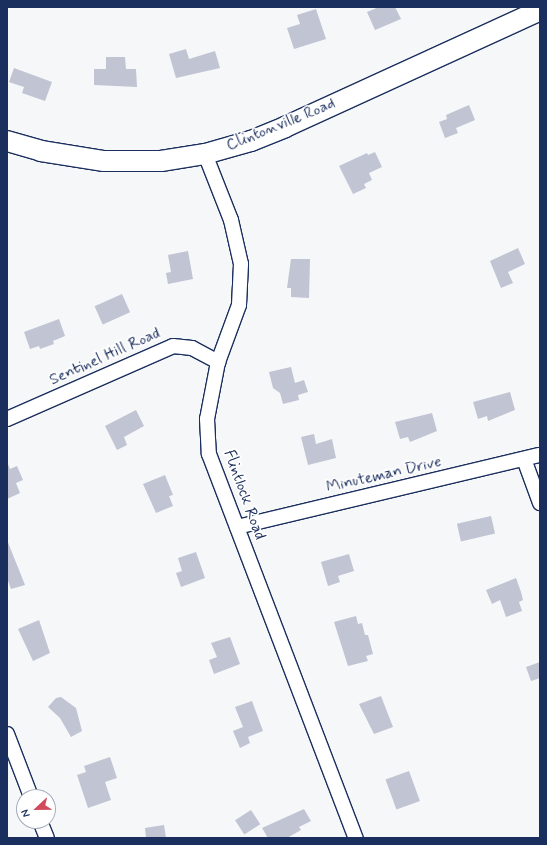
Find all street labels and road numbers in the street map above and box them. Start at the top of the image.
street label: Clintonville Road [224,94,338,156]
street label: Sentinel Hill Road [47,324,163,390]
street label: Flintlock Road [219,448,269,542]
street label: Minuteman Drive [325,453,443,497]

